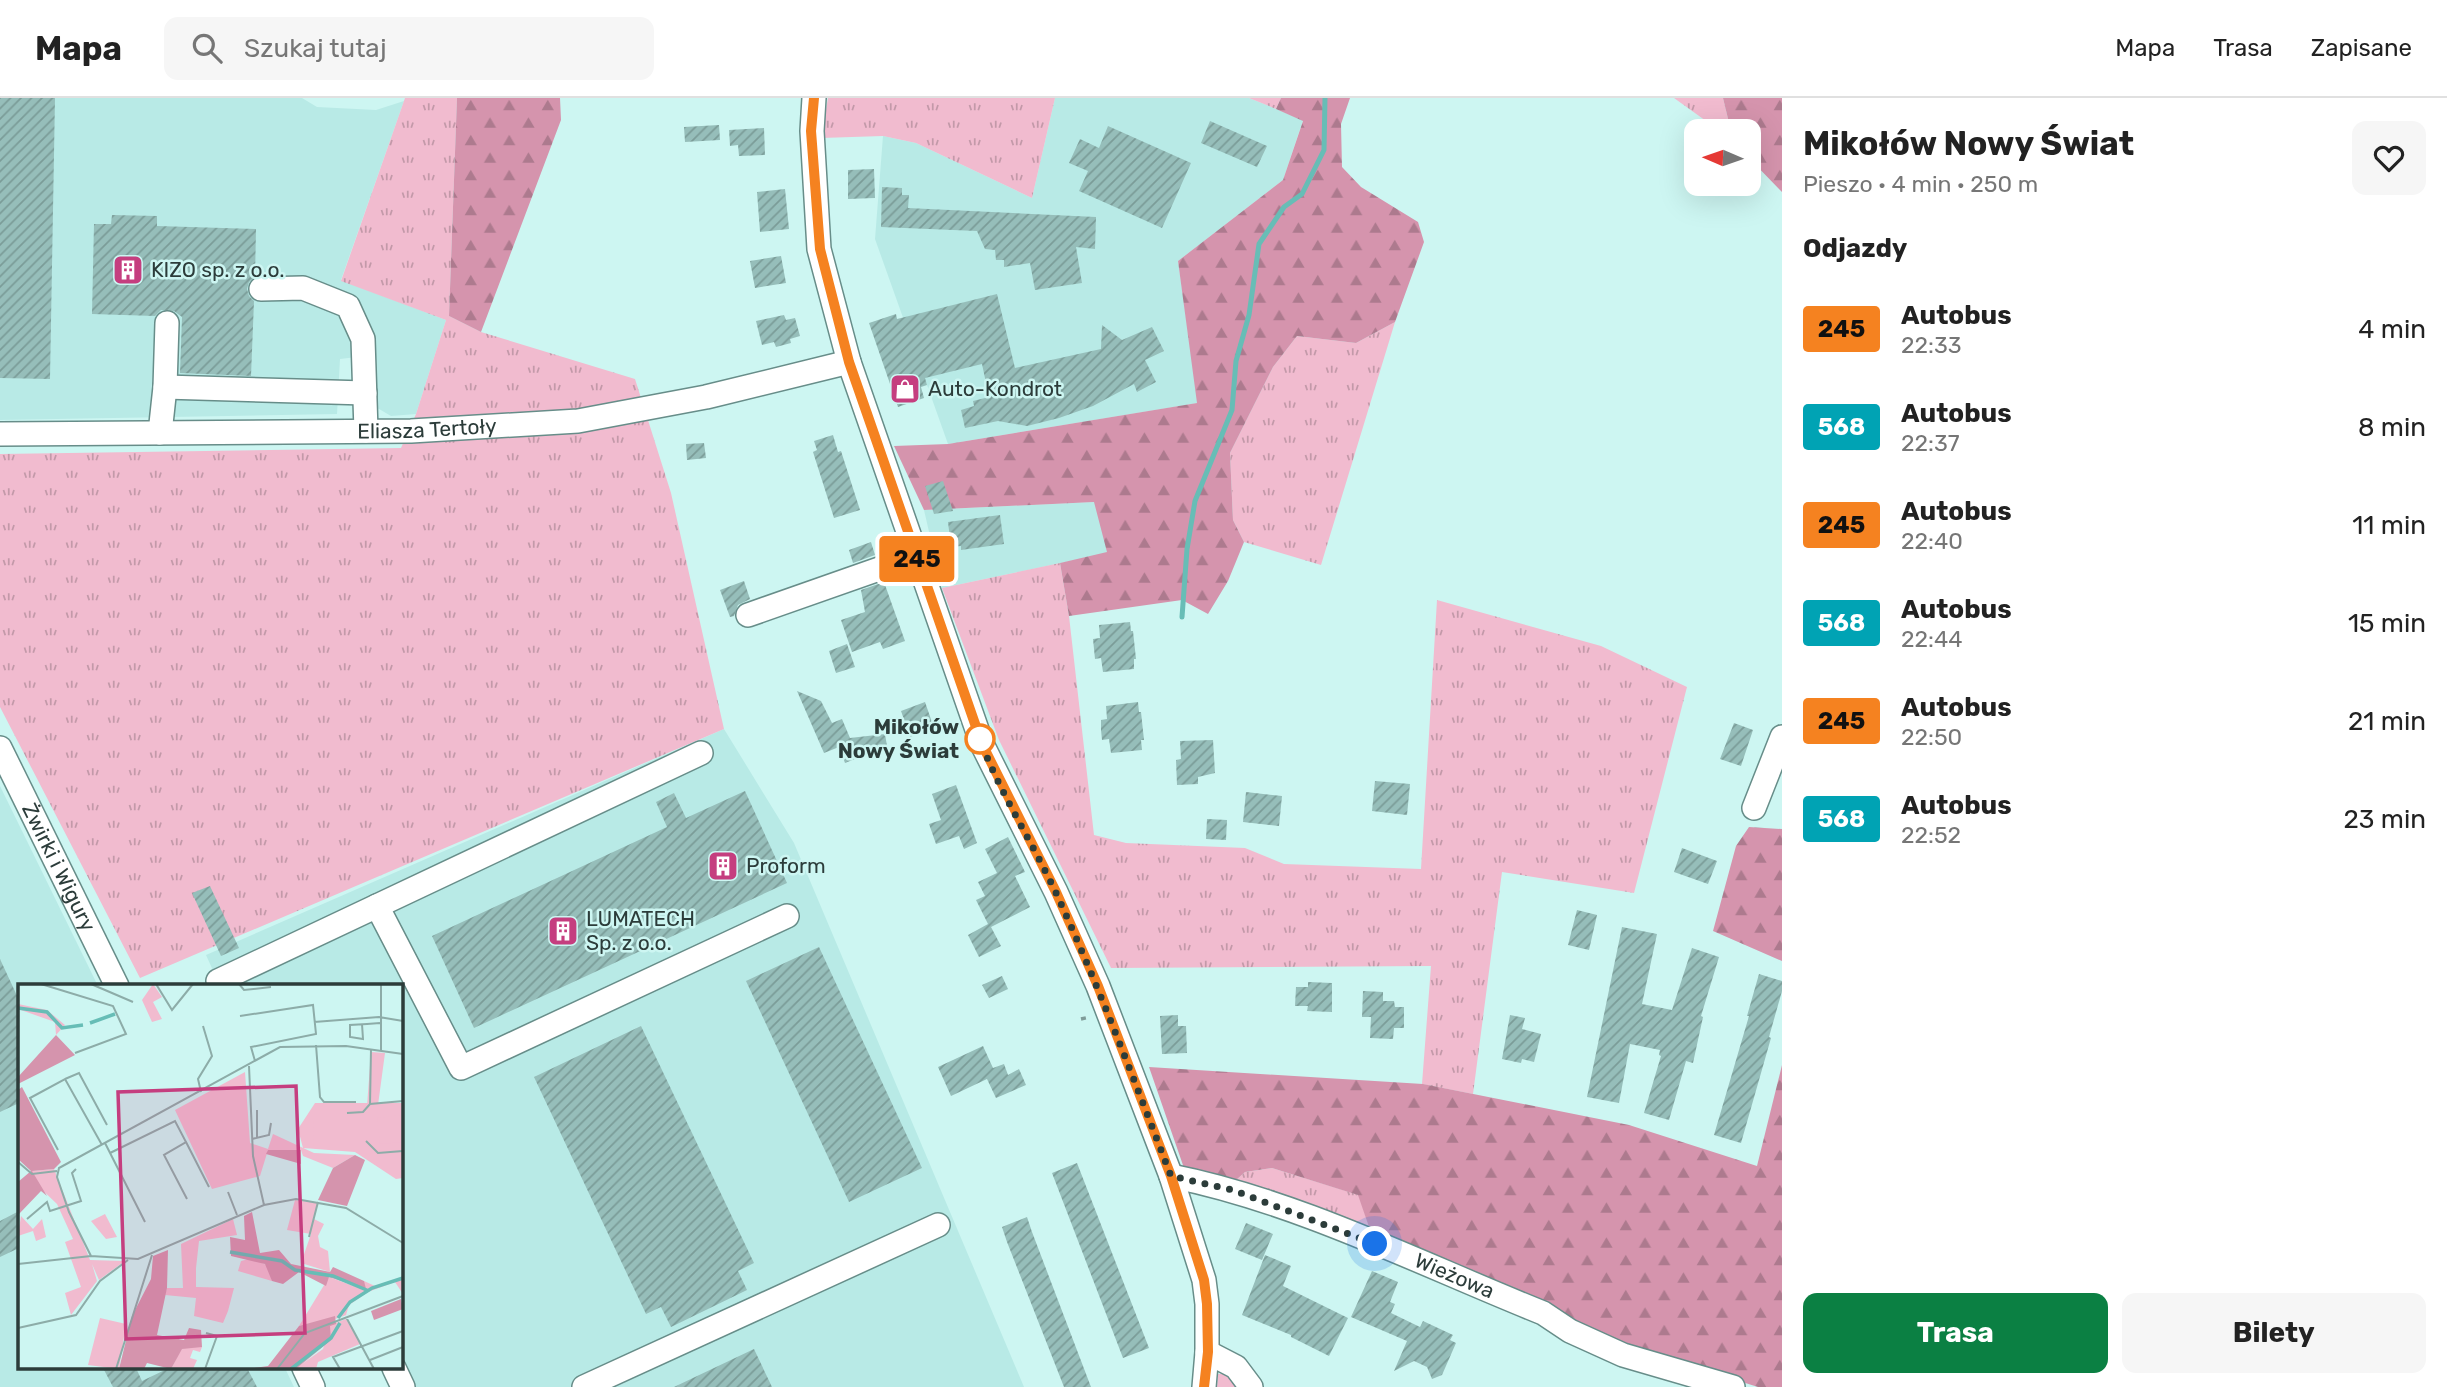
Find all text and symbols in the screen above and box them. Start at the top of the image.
search box [164,17,654,80]
text: Mapa [35,29,122,68]
icon: search [188,29,226,67]
text: Szukaj tutaj [244,33,387,64]
text: Mapa [2115,34,2175,62]
text: Trasa [2213,34,2273,62]
text: Zapisane [2311,34,2412,62]
north arrow [1684,119,1760,196]
map controls [1684,119,1761,196]
button: heart [2352,121,2426,195]
text: Mikołów Nowy Świat [1803,124,2134,163]
text: Pieszo · 4 min · 250 m [1803,170,2038,198]
text: Odjazdy [1803,233,1907,264]
building icon: KIZO sp. z o.o. [111,253,145,287]
place label: KIZO sp. z o.o. [151,257,285,282]
text: Autobus [1901,300,2012,331]
text: 4 min [2358,314,2426,345]
text: 245 [1818,315,1865,343]
text: 22:33 [1901,331,1962,359]
shop icon: Auto-Kondrot [888,372,922,406]
place label: Auto-Kondrot [928,376,1062,401]
text: Autobus [1901,398,2012,429]
text: 8 min [2358,412,2426,443]
street label: Eliasza Tertoły [357,413,498,443]
text: 568 [1818,413,1865,441]
text: 22:37 [1901,429,1960,457]
text: Autobus [1901,496,2012,527]
text: 11 min [2352,510,2426,541]
text: 245 [1818,511,1865,539]
text: 22:40 [1901,527,1963,555]
line badge: 245 [877,536,957,582]
text: 245 [893,545,941,573]
text: Autobus [1901,594,2012,625]
text: 15 min [2348,608,2426,639]
text: 568 [1818,609,1865,637]
text: 22:44 [1901,625,1962,653]
text: Autobus [1901,692,2012,723]
text: 21 min [2348,706,2426,737]
text: 245 [1818,707,1865,735]
place label: Mikołów Nowy Świat [838,714,959,763]
text: 22:50 [1901,723,1962,751]
marker: Mikołów Nowy Świat [965,724,995,754]
text: Autobus [1901,790,2012,821]
street label: Żwirki i Wigury [17,799,101,936]
text: 23 min [2344,804,2426,835]
text: 568 [1818,805,1865,833]
text: 22:52 [1901,821,1961,849]
building icon: Proform [706,849,740,883]
place label: Proform [746,853,826,878]
place label: LUMATECH Sp. z o.o. [586,906,695,955]
building icon: LUMATECH Sp. z o.o. [546,914,580,948]
inset map [18,984,402,1370]
your location [1357,1226,1392,1261]
street label: Wieżowa [1411,1247,1498,1303]
button: Trasa [1803,1293,2108,1373]
button: Bilety [2122,1293,2426,1373]

